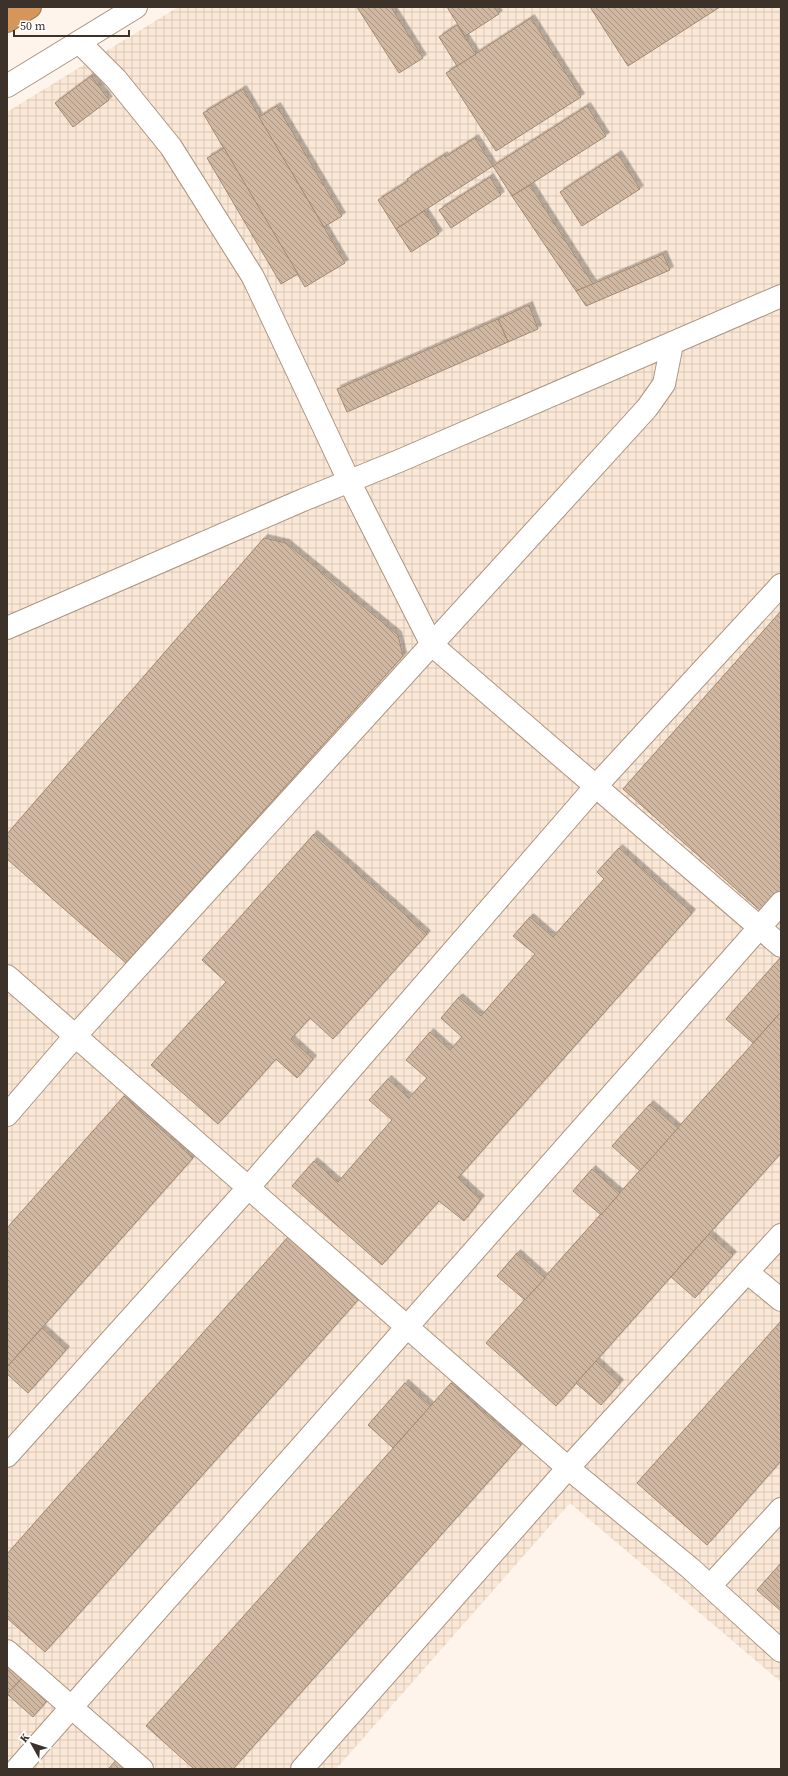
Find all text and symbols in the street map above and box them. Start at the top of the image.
scale bar [14,12,129,38]
text: 50 m [20,18,46,34]
north arrow [12,1724,52,1764]
text: K [16,1730,33,1746]

